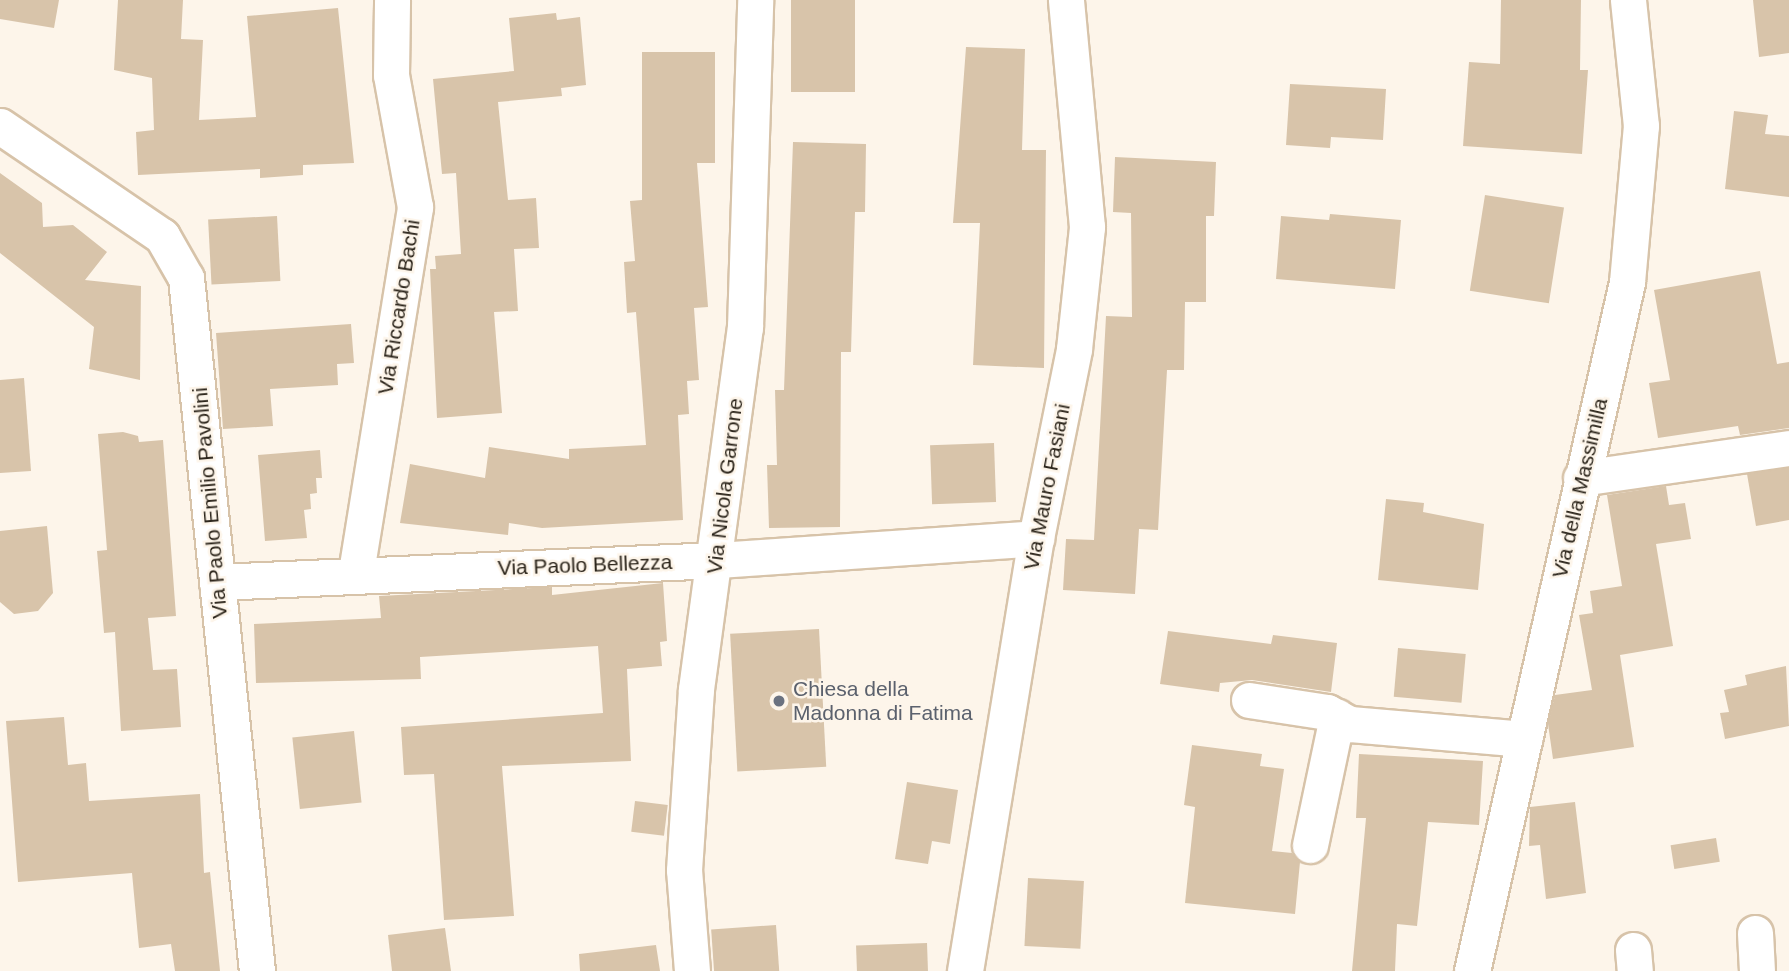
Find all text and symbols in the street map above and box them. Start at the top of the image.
street label: Via Riccardo Bachi [373,218,425,396]
street label: Via Paolo Emilio Pavolini [187,386,233,620]
street label: Via della Massimilla [1547,396,1613,580]
street label: Via Nicola Garrone [702,397,748,575]
street label: Via Mauro Fasiani [1019,402,1075,572]
street label: Via Paolo Bellezza [497,549,673,581]
place label: Chiesa della Madonna di Fatima [793,676,973,726]
marker: Chiesa della Madonna di Fatima [771,693,787,709]

